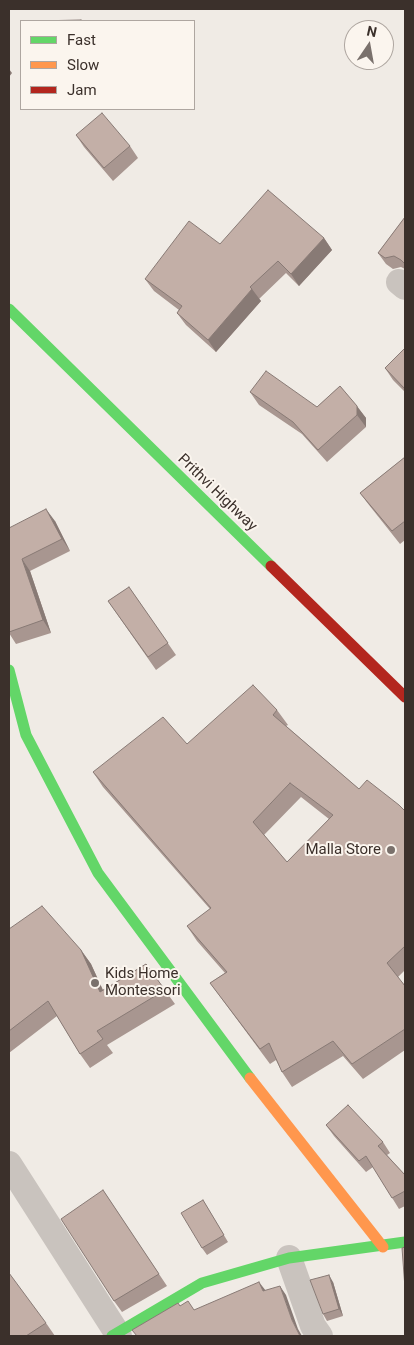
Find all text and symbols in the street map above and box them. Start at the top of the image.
legend [20,20,195,110]
north arrow [344,20,394,70]
text: N [365,22,378,40]
text: Fast [67,31,96,49]
text: Slow [67,56,99,74]
text: Jam [67,81,97,99]
street label: Prithvi Highway [174,451,260,535]
place label: Malla Store [305,841,381,859]
marker: Malla Store [385,844,397,856]
place label: Kids Home Montessori [105,965,181,1000]
marker: Kids Home Montessori [89,977,101,989]

